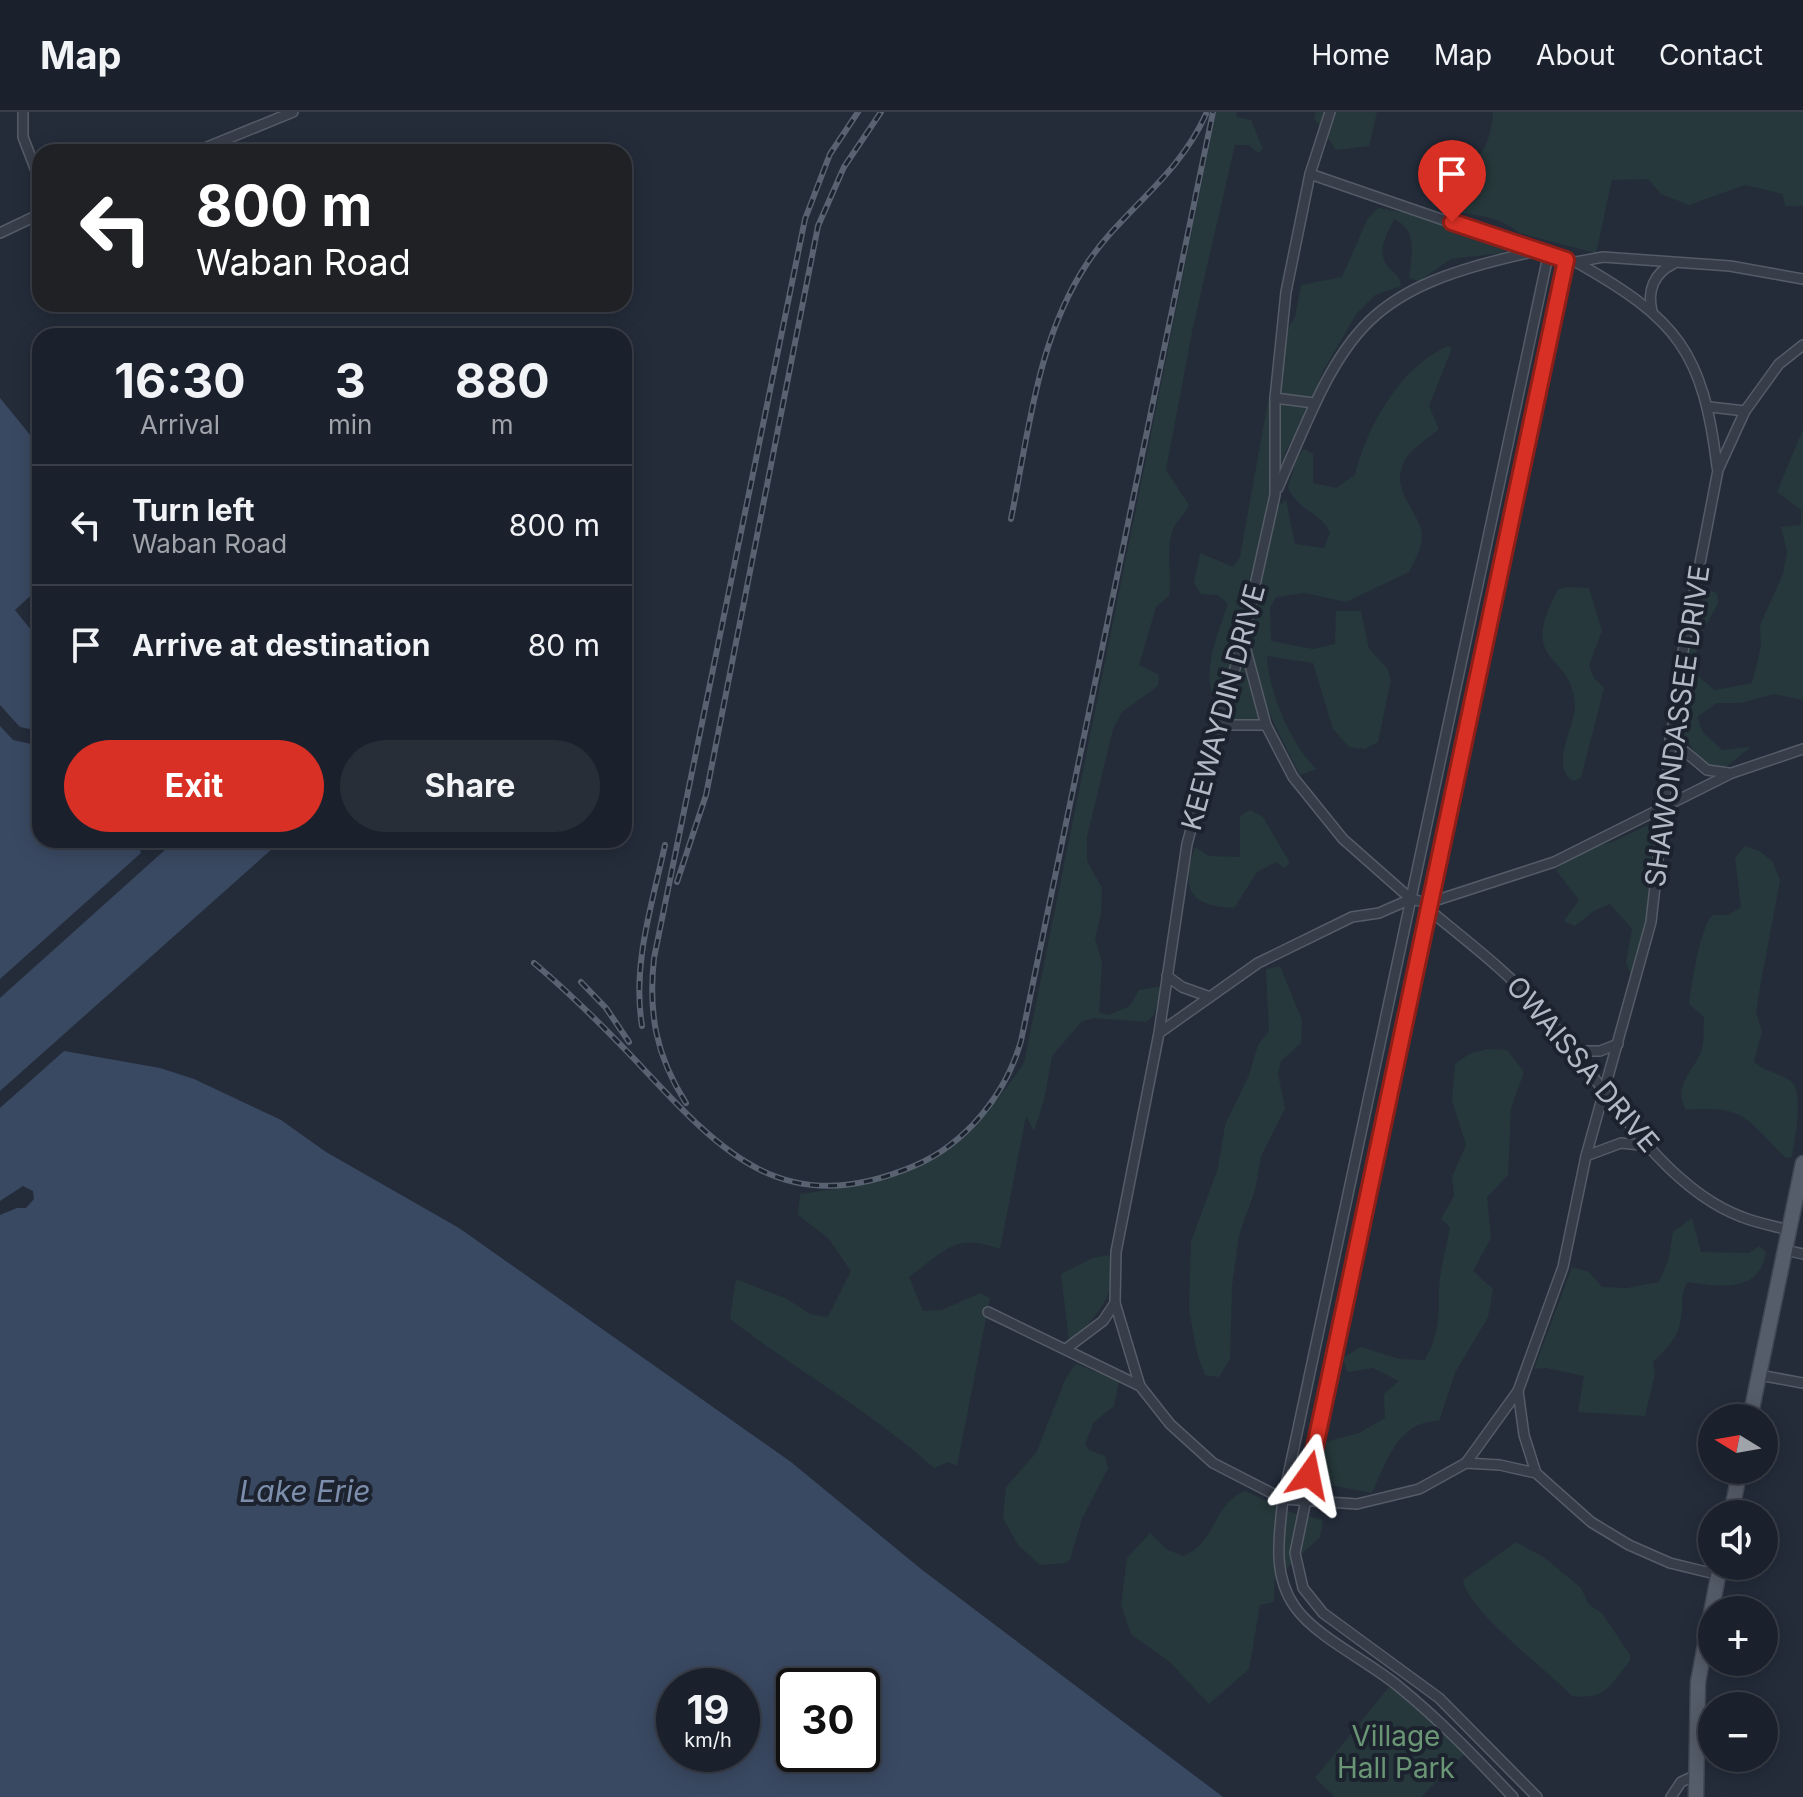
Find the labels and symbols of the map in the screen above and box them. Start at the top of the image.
pin [1418,140,1486,222]
street label: SHAWONDASSEE DRIVE [1638,563,1716,889]
street label: KEEWAYDIN DRIVE [1174,580,1272,834]
street label: OWAISSA DRIVE [1500,969,1666,1159]
north arrow [1698,1404,1778,1484]
position arrow [1267,1433,1351,1517]
water label: Lake Erie [239,1473,371,1509]
speed limit sign: 30 [776,1668,880,1772]
park label: Village Hall Park [1337,1719,1455,1785]

